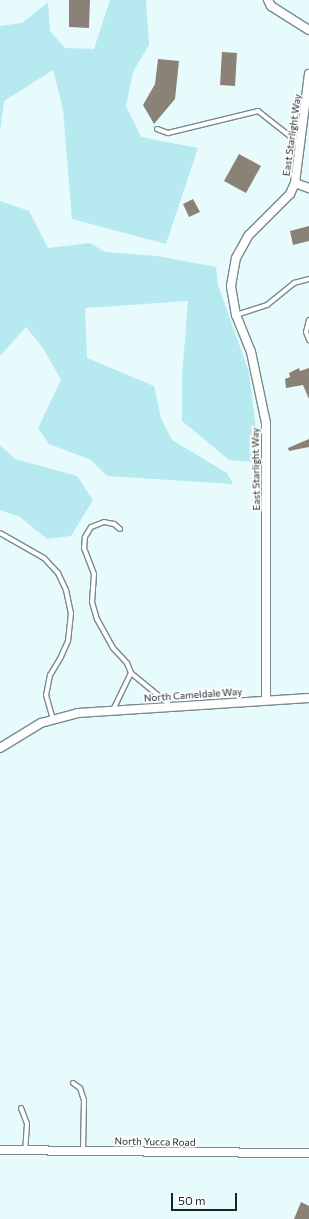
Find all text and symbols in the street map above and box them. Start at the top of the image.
street label: East Starlight Way [280,93,304,177]
street label: East Starlight Way [249,427,263,511]
street label: North Cameldale Way [143,686,243,704]
street label: North Yucca Road [114,1135,196,1149]
scale bar [173,1185,239,1211]
text: 50 m [178,1193,206,1207]

